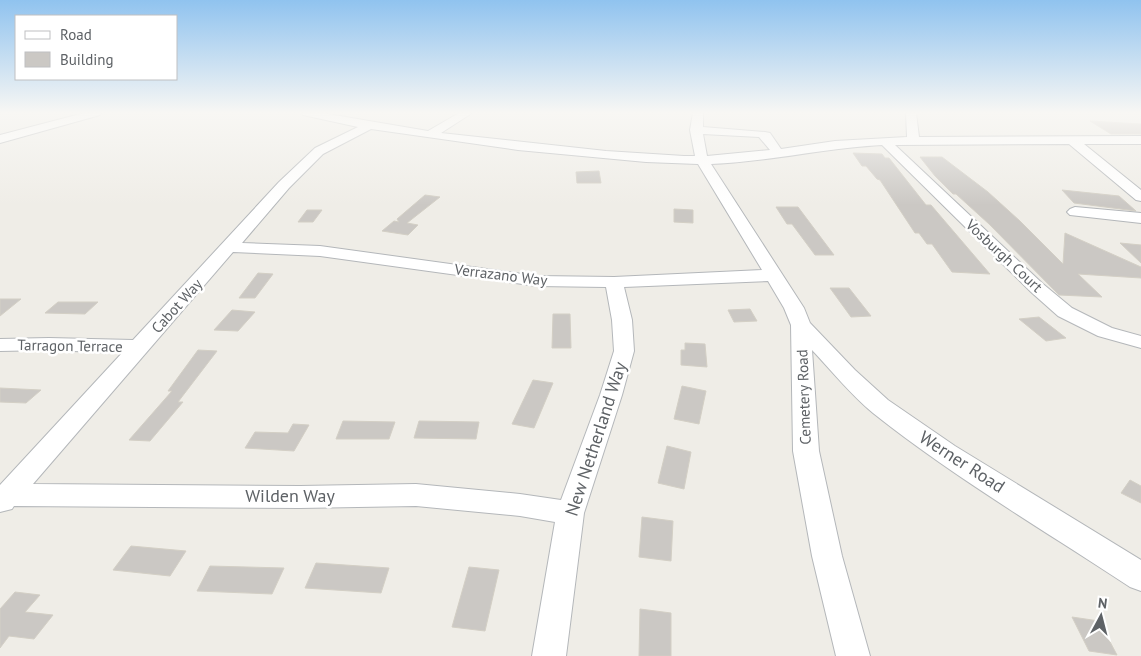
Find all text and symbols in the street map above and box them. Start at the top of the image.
legend [15,15,178,80]
text: Road [60,25,92,44]
text: Building [60,50,114,69]
street label: Vosburgh Court [961,214,1047,296]
street label: Verrazano Way [453,259,549,290]
street label: Cabot Way [147,274,206,337]
street label: Tarragon Terrace [17,335,123,356]
street label: Cemetery Road [792,349,815,445]
street label: New Netherland Way [560,358,631,519]
street label: Werner Road [915,425,1009,498]
street label: Wilden Way [245,484,335,507]
north arrow [1076,591,1126,641]
text: N [1097,594,1108,613]

